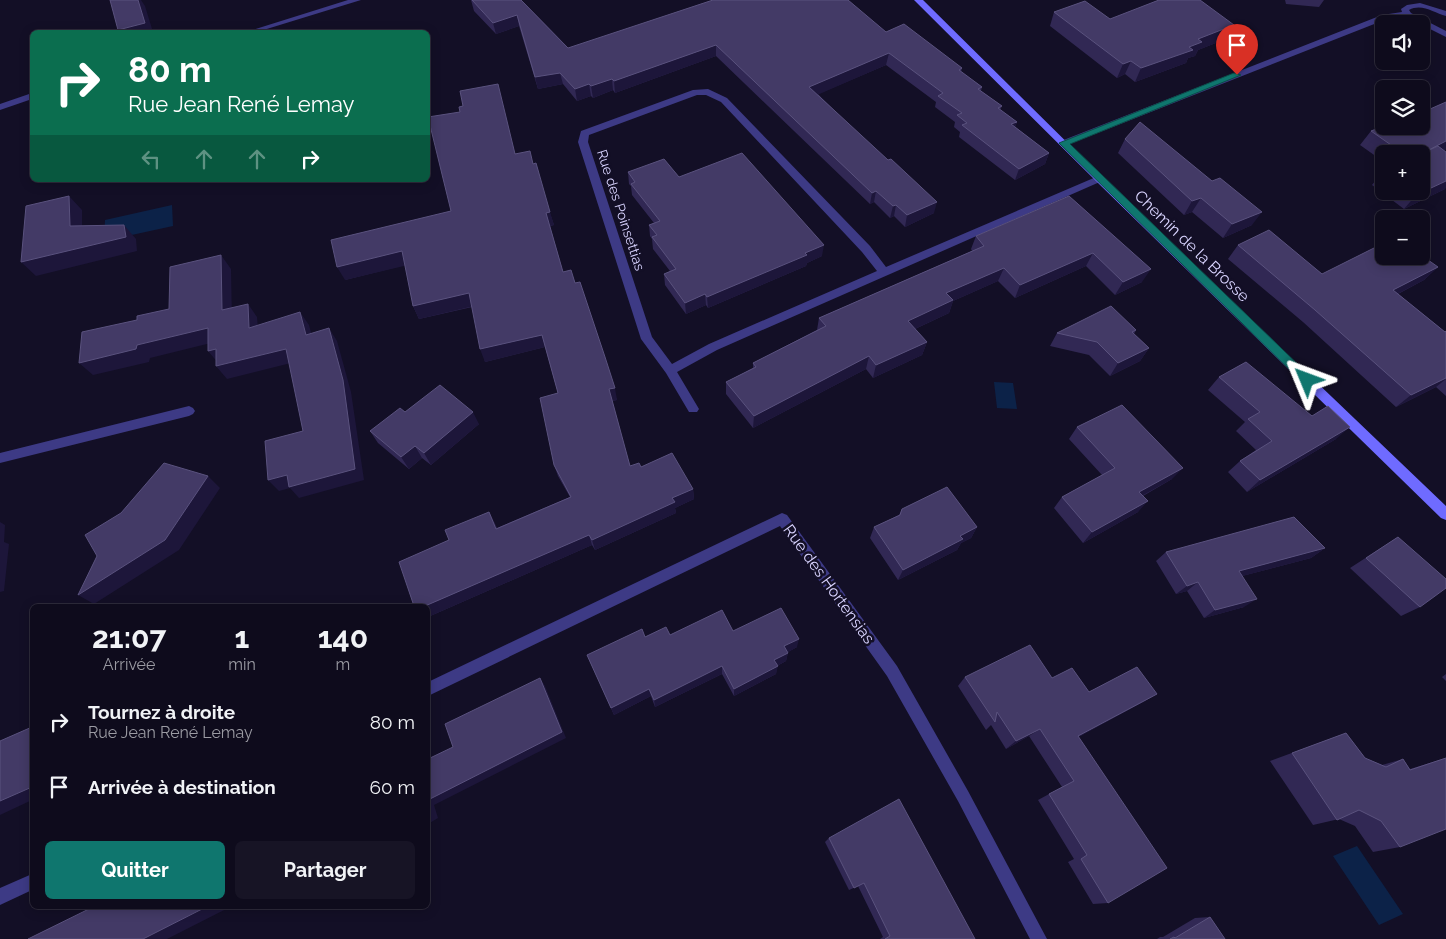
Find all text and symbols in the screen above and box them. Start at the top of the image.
map controls [1375,15,1430,265]
button: sound [1375,15,1430,70]
pin [1216,24,1258,75]
icon: arrive [1223,31,1251,59]
text: 80 m [128,49,212,90]
icon: right [45,50,110,115]
button: layers [1375,80,1430,135]
text: Rue Jean René Lemay [128,91,354,117]
icon: left [137,145,165,173]
icon: ahead [190,145,218,173]
icon: ahead [243,145,271,173]
icon: right [296,145,324,173]
button: + [1375,145,1430,200]
street label: Rue des Poinsettias [594,147,648,273]
street label: Chemin de la Brosse [1131,186,1253,306]
button: − [1375,210,1430,265]
position arrow [1280,353,1332,405]
street label: Rue des Hortensias [779,521,879,648]
text: 21:07 [92,620,166,655]
text: 1 [235,620,249,655]
text: 140 [318,620,368,655]
text: Arrivée [103,655,155,674]
text: min [228,655,256,674]
text: m [336,655,350,674]
text: Tournez à droite [88,701,235,723]
icon: right [45,708,73,736]
text: 80 m [370,711,415,733]
text: Rue Jean René Lemay [88,723,253,742]
icon: arrive [45,773,73,801]
text: Arrivée à destination [88,776,276,798]
text: 60 m [370,776,415,798]
button: Quitter [45,841,225,899]
button: Partager [235,841,415,899]

